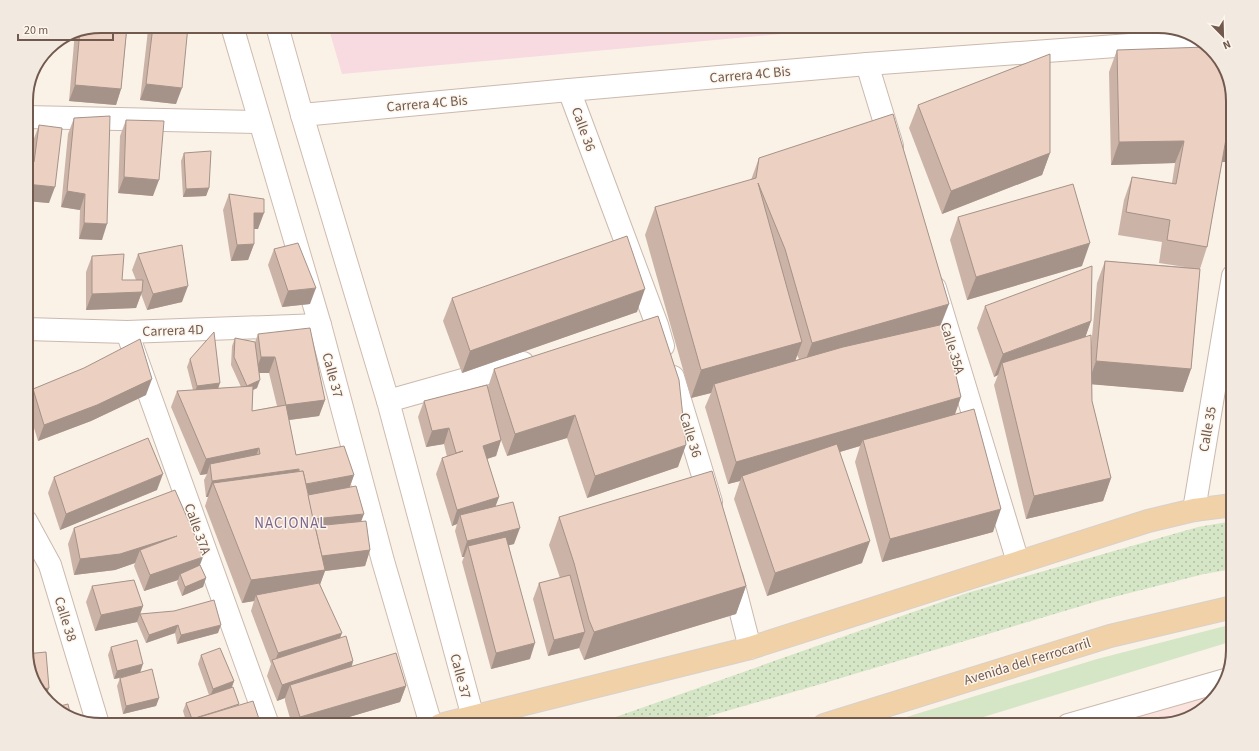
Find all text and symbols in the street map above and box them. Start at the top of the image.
scale bar [18,16,113,42]
north arrow [1203,16,1243,56]
text: 20 m [24,22,48,39]
text: N [1220,36,1233,53]
street label: Carrera 4C Bis [709,61,792,88]
street label: Carrera 4C Bis [386,90,469,117]
street label: Calle 36 [566,104,600,154]
street label: Carrera 4D [142,320,204,342]
street label: Calle 35A [935,320,970,377]
street label: Calle 37 [316,351,348,400]
street label: Calle 35 [1194,405,1222,453]
street label: Calle 36 [674,410,706,460]
street label: Calle 37A [179,501,216,558]
district label: NACIONAL [254,513,328,534]
street label: Calle 38 [49,594,81,644]
street label: Avenida del Ferrocarril [961,633,1094,691]
street label: Calle 37 [444,652,476,701]

